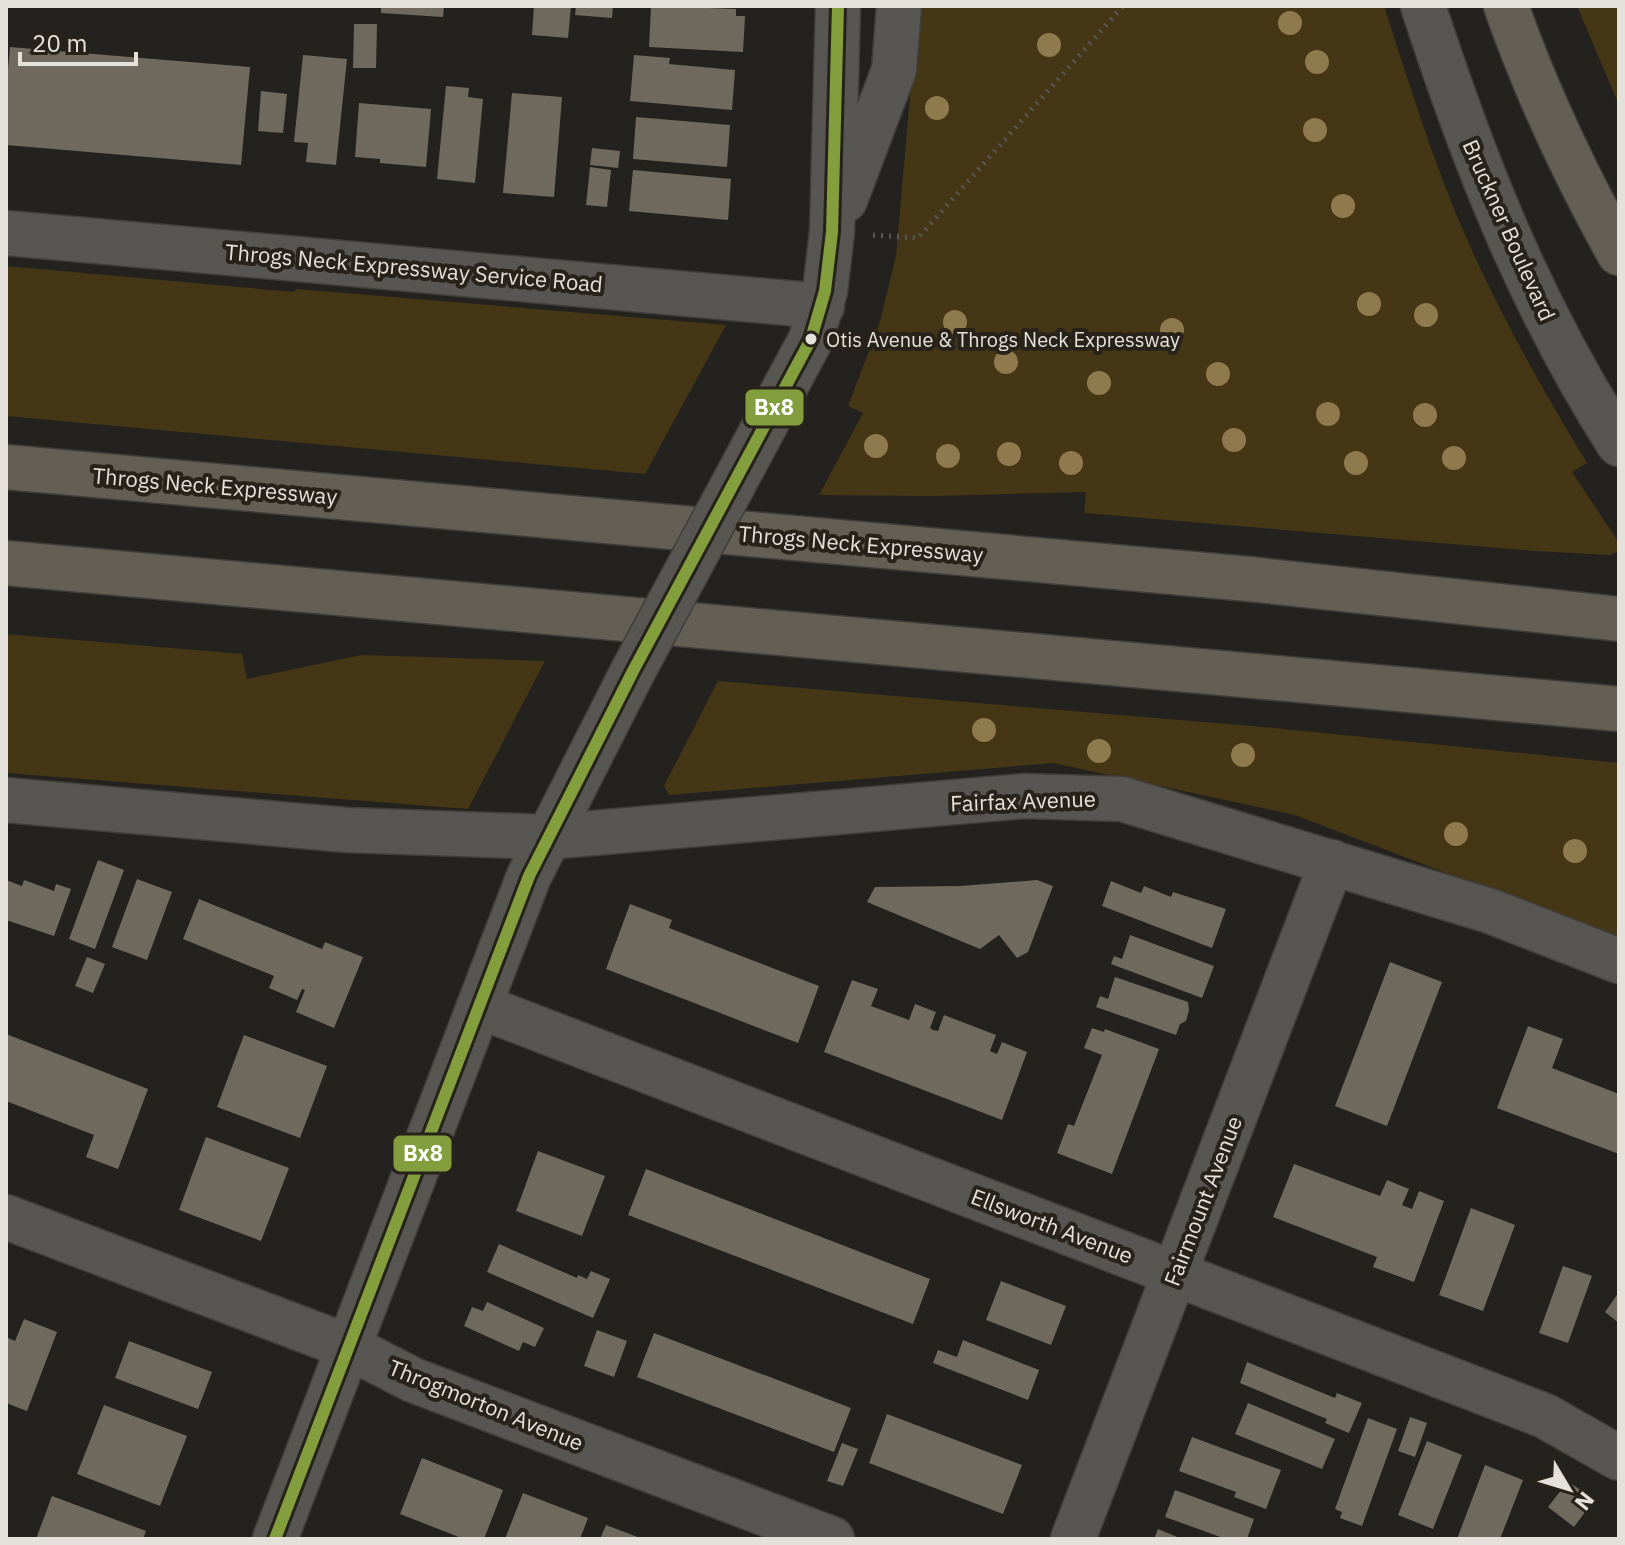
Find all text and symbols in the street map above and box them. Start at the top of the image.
scale bar [20,16,136,66]
text: 20 m [32,27,87,59]
street label: Bruckner Boulevard [1456,135,1562,325]
street label: Throgs Neck Expressway Service Road [224,237,604,298]
place label: Otis Avenue & Throgs Neck Expressway [826,326,1180,353]
marker: Otis Avenue & Throgs Neck Expressway [803,331,819,347]
line badge: Bx8 [744,388,805,427]
text: Bx8 [754,392,794,421]
street label: Throgs Neck Expressway [91,460,339,511]
street label: Throgs Neck Expressway [737,518,985,569]
street label: Fairfax Avenue [950,783,1096,818]
street label: Fairmount Avenue [1157,1112,1248,1290]
line badge: Bx8 [392,1134,453,1173]
text: Bx8 [403,1138,443,1167]
street label: Ellsworth Avenue [967,1181,1137,1270]
street label: Throgmorton Avenue [384,1352,588,1457]
north arrow [1529,1449,1609,1529]
text: N [1569,1486,1601,1517]

